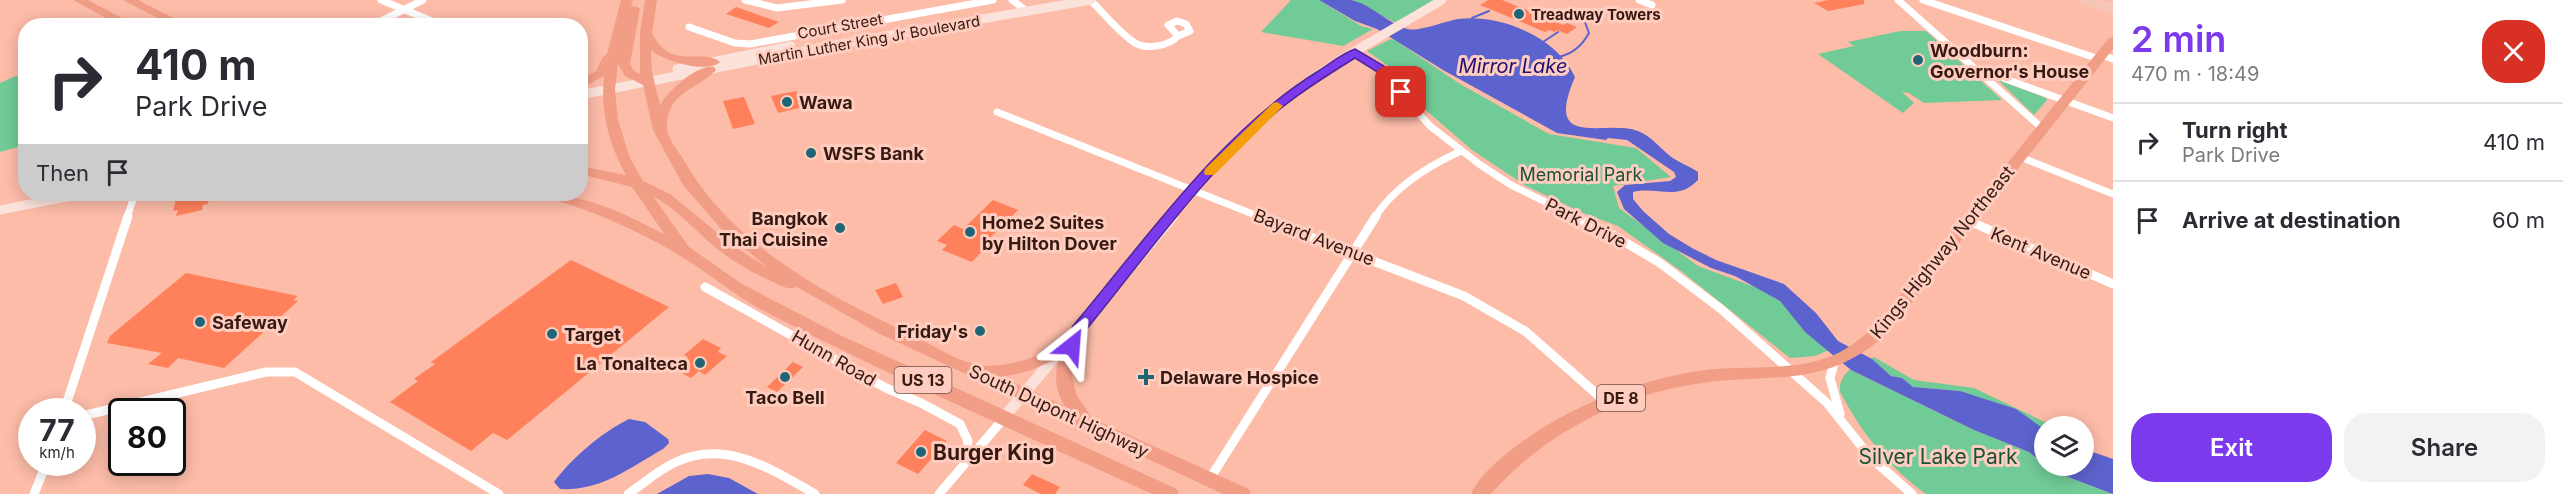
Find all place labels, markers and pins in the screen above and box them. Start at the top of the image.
place label: Treadway Towers [1531,5,1661,24]
marker: Treadway Towers [1512,7,1526,21]
place label: Woodburn: Governor's House [1930,40,2090,82]
marker: Woodburn: Governor's House [1911,53,1925,67]
pin [1375,66,1426,117]
place label: Wawa [799,92,853,113]
marker: Wawa [780,95,794,109]
place label: WSFS Bank [823,143,925,164]
marker: WSFS Bank [804,146,818,160]
place label: Bangkok Thai Cuisine [719,208,829,250]
place label: Home2 Suites by Hilton Dover [982,212,1117,254]
marker: Bangkok Thai Cuisine [833,221,847,235]
marker: Home2 Suites by Hilton Dover [963,225,977,239]
place label: Safeway [212,312,288,333]
marker: Safeway [193,315,207,329]
place label: Friday's [897,321,968,342]
place label: Target [564,324,621,345]
marker: Friday's [973,324,987,338]
marker: Target [545,327,559,341]
place label: La Tonalteca [576,353,688,374]
marker: La Tonalteca [693,356,707,370]
place label: Delaware Hospice [1160,367,1319,388]
marker: Delaware Hospice [1137,368,1155,386]
marker: Taco Bell [778,370,792,384]
place label: Taco Bell [745,387,825,408]
place label: Burger King [933,440,1055,465]
marker: Burger King [914,445,928,459]

